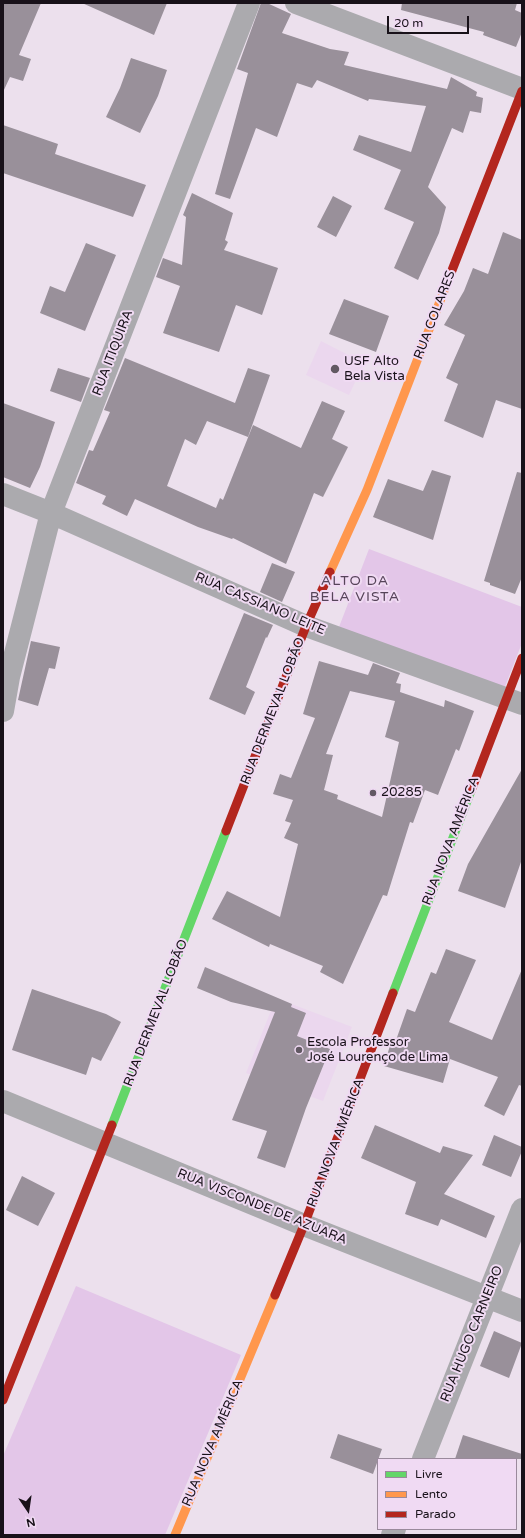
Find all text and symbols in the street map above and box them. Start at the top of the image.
scale bar [389,8,471,34]
text: 20 m [394,16,423,30]
street label: RUA COLARES [411,268,459,362]
street label: RUA ITIQUIRA [90,308,136,398]
place label: USF Alto Bela Vista [344,354,405,385]
marker: USF Alto Bela Vista [329,363,341,375]
street label: RUA CASSIANO LEITE [192,569,328,639]
district label: ALTO DA BELA VISTA [310,573,400,606]
street label: RUA DERMEVAL LOBÃO [238,635,308,787]
street label: RUA NOVA AMÉRICA [419,774,483,908]
place label: 20285 [381,785,422,801]
marker: 20285 [368,788,378,798]
street label: RUA DERMEVAL LOBÃO [121,937,191,1089]
place label: Escola Professor José Lourenço de Lima [307,1035,448,1066]
marker: Escola Professor José Lourenço de Lima [294,1045,304,1055]
street label: RUA NOVA AMÉRICA [304,1076,368,1210]
street label: RUA VISCONDE DE AZUARA [175,1166,349,1248]
street label: RUA HUGO CARNEIRO [437,1264,507,1404]
street label: RUA NOVA AMÉRICA [179,1377,247,1509]
legend [377,1458,517,1530]
text: Livre [415,1467,442,1481]
text: Lento [415,1487,448,1501]
north arrow [8,1490,48,1530]
text: Parado [415,1507,456,1521]
text: N [25,1515,37,1530]

